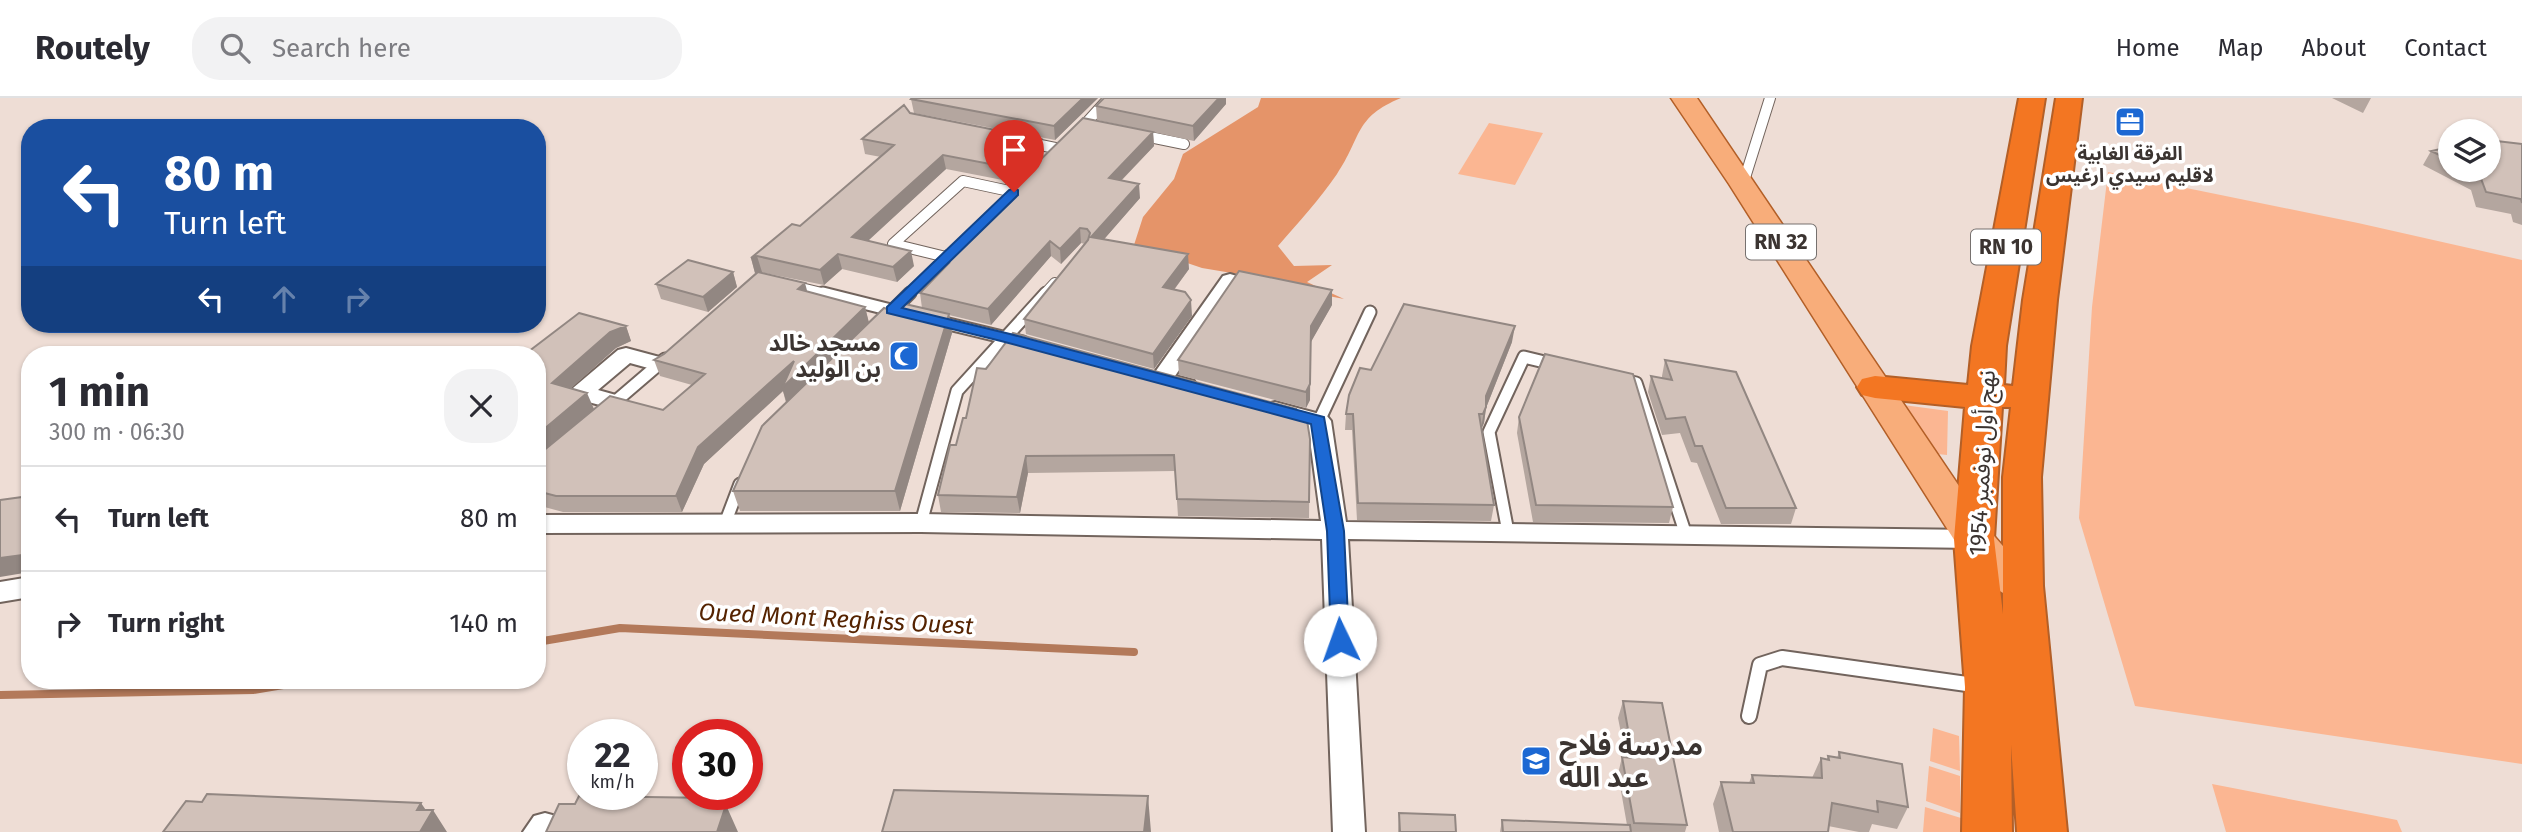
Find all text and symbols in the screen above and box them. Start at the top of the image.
search box [192,17,682,80]
text: Routely [35,28,150,68]
icon: search [216,29,254,67]
text: Search here [272,33,411,64]
text: Home [2116,34,2180,62]
text: Map [2218,34,2264,62]
text: About [2302,34,2366,62]
text: Contact [2404,34,2487,62]
office icon: الفرقة الغابية لاقليم سيدي ارغيس [2113,105,2147,139]
map controls [2438,119,2501,182]
button: layers [2438,119,2501,182]
pin [984,120,1044,192]
icon: arrive [995,131,1033,169]
place label: الفرقة الغابية لاقليم سيدي ارغيس [2046,142,2214,190]
text: 80 m [164,144,274,203]
icon: left [49,147,140,238]
text: Turn left [164,204,286,242]
road number: RN 32 [1746,225,1816,260]
road number: RN 10 [1971,230,2041,264]
icon: left [192,280,230,318]
icon: ahead [265,280,303,318]
icon: right [338,280,376,318]
place label: مسجد خالد بن الوليد [769,329,881,383]
mosque icon: مسجد خالد بن الوليد [887,339,921,373]
text: 1 min [49,367,150,417]
button: close [444,369,518,443]
street label: نهج أول نوفمبر 1954 [1963,369,2004,557]
text: 300 m · 06:30 [49,418,185,446]
icon: left [49,500,87,538]
text: Turn left [108,503,209,534]
text: 80 m [460,503,518,534]
water label: Oued Mont Reghiss Ouest [698,598,975,640]
position arrow [1303,603,1377,677]
icon: right [49,605,87,643]
text: Turn right [108,608,225,639]
text: 140 m [449,608,518,639]
speed limit sign: 30 [672,719,763,810]
place label: مدرسة فلاح عبد الله [1559,729,1703,794]
text: 22 [594,734,631,776]
school or university icon: مدرسة فلاح عبد الله [1519,744,1553,778]
text: km/h [590,771,635,793]

